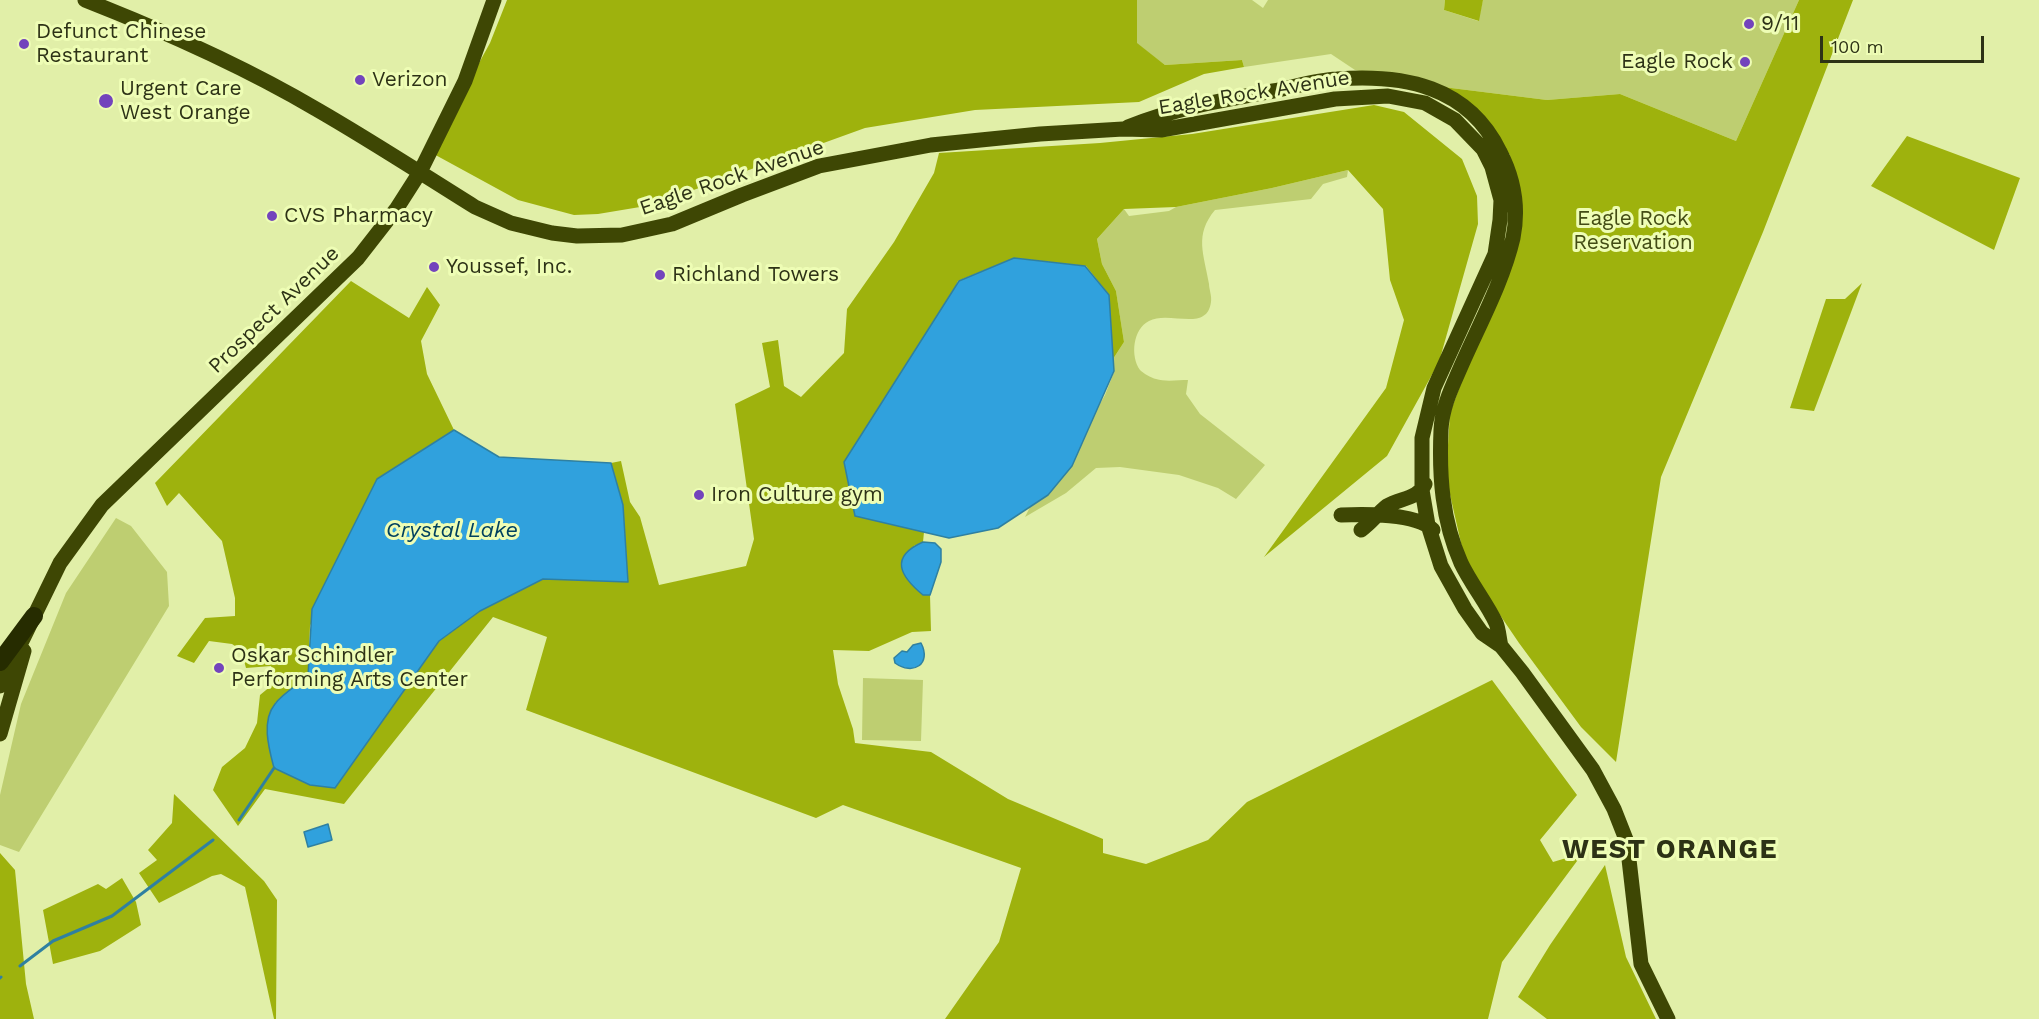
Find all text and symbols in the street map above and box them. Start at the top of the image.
place label: 9/11 [1761,11,1799,37]
marker: 9/11 [1742,17,1756,31]
place label: Defunct Chinese Restaurant [36,19,206,69]
scale bar [1823,24,1986,62]
text: 100 m [1831,36,1884,57]
marker: Defunct Chinese Restaurant [17,37,31,51]
place label: Eagle Rock [1621,49,1733,75]
marker: Eagle Rock [1738,55,1752,69]
street label: Eagle Rock Avenue [1156,65,1352,121]
place label: Verizon [372,67,448,93]
marker: Verizon [353,73,367,87]
place label: Urgent Care West Orange [120,76,251,126]
marker: Urgent Care West Orange [97,92,115,110]
street label: Eagle Rock Avenue [636,135,828,221]
place label: CVS Pharmacy [284,203,433,229]
park label: Eagle Rock Reservation [1573,206,1693,256]
marker: CVS Pharmacy [265,209,279,223]
street label: Prospect Avenue [203,241,345,379]
place label: Youssef, Inc. [446,254,572,280]
marker: Youssef, Inc. [427,260,441,274]
place label: Richland Towers [672,262,839,288]
marker: Richland Towers [653,268,667,282]
place label: Iron Culture gym [711,482,883,508]
marker: Iron Culture gym [692,488,706,502]
water label: Crystal Lake [386,518,518,544]
place label: Oskar Schindler Performing Arts Center [231,643,468,693]
marker: Oskar Schindler Performing Arts Center [212,661,226,675]
district label: WEST ORANGE [1562,834,1778,866]

